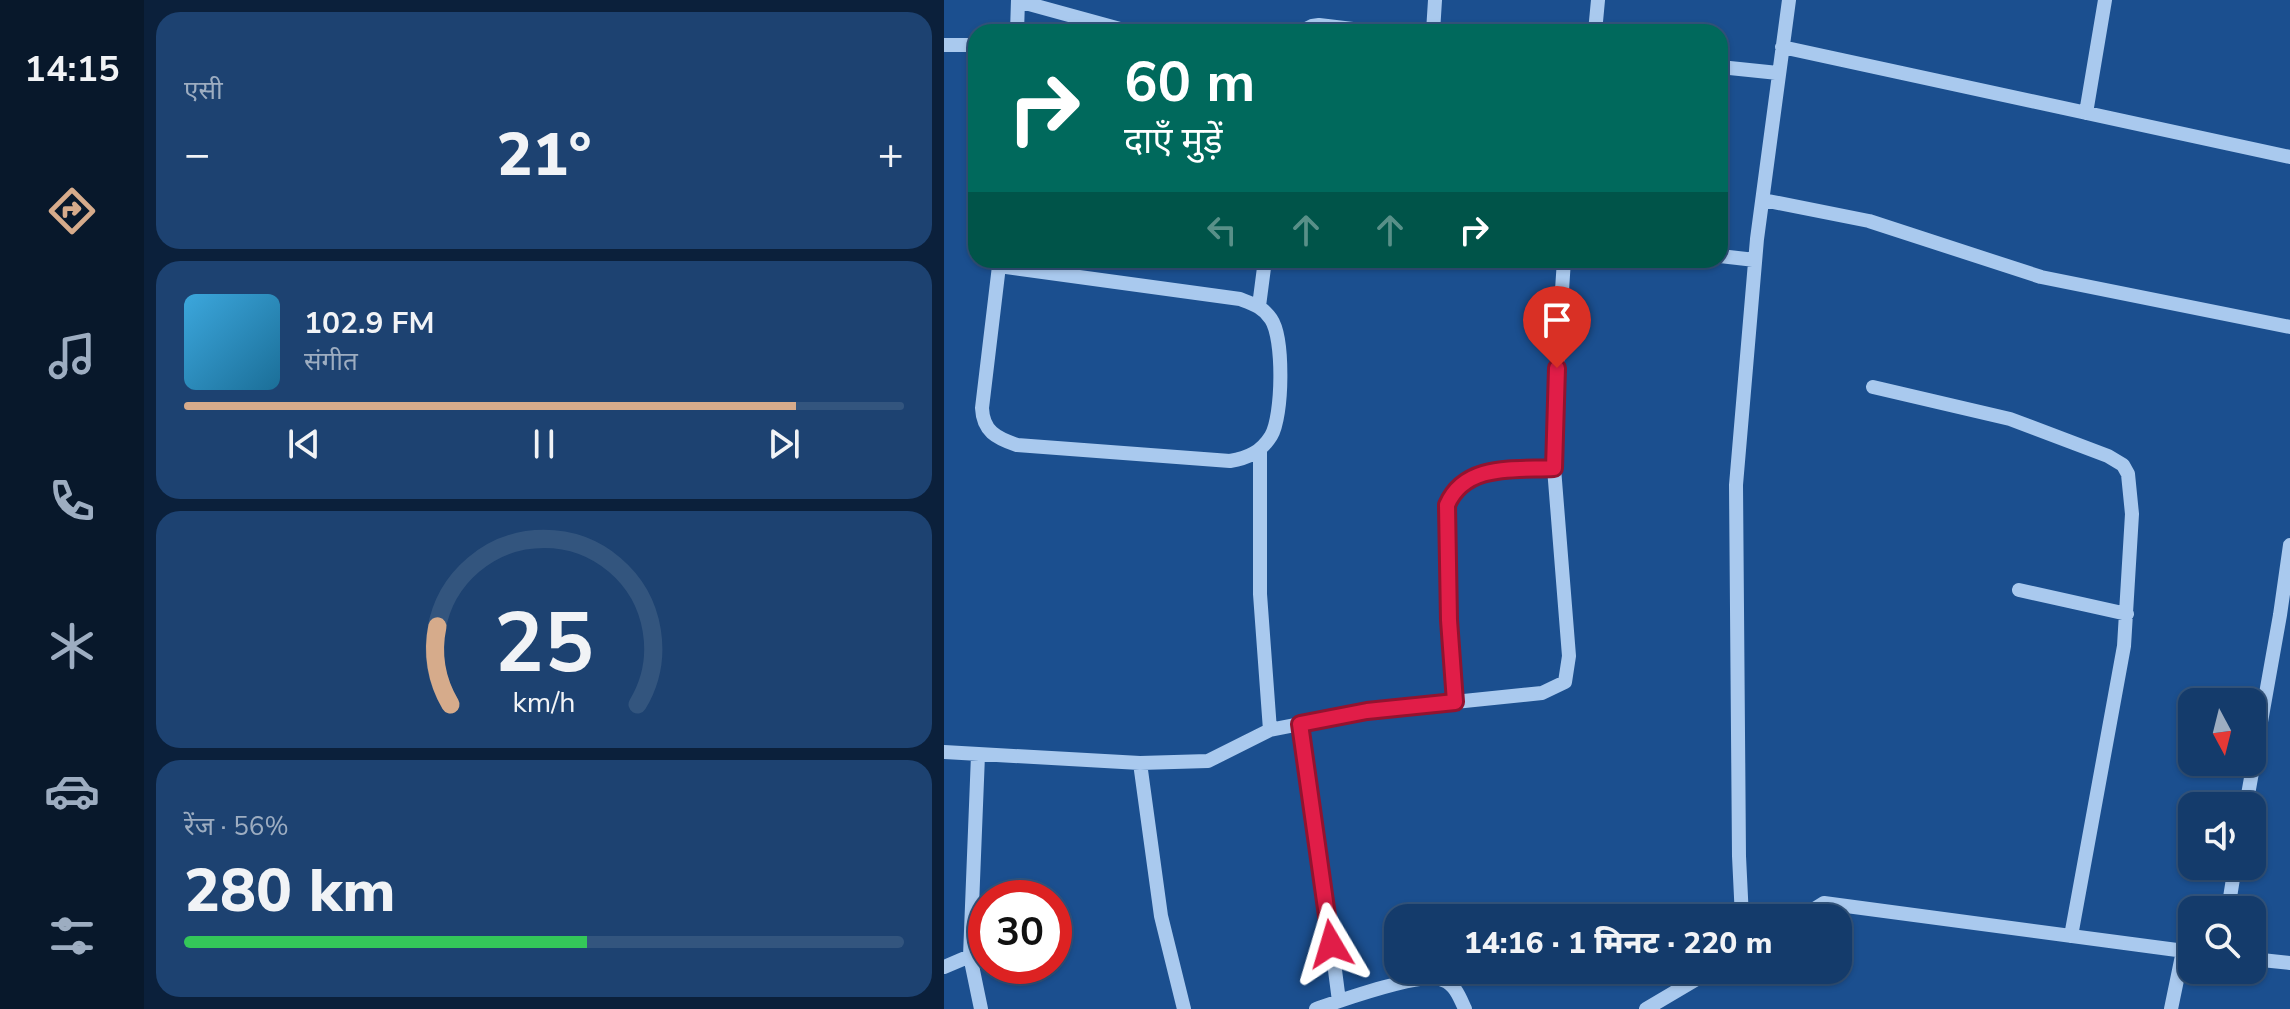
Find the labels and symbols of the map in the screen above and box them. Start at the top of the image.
pin [1523,286,1591,368]
north arrow [2178,688,2266,776]
speed limit sign: 30 [968,880,1072,984]
position arrow [1289,902,1373,986]

